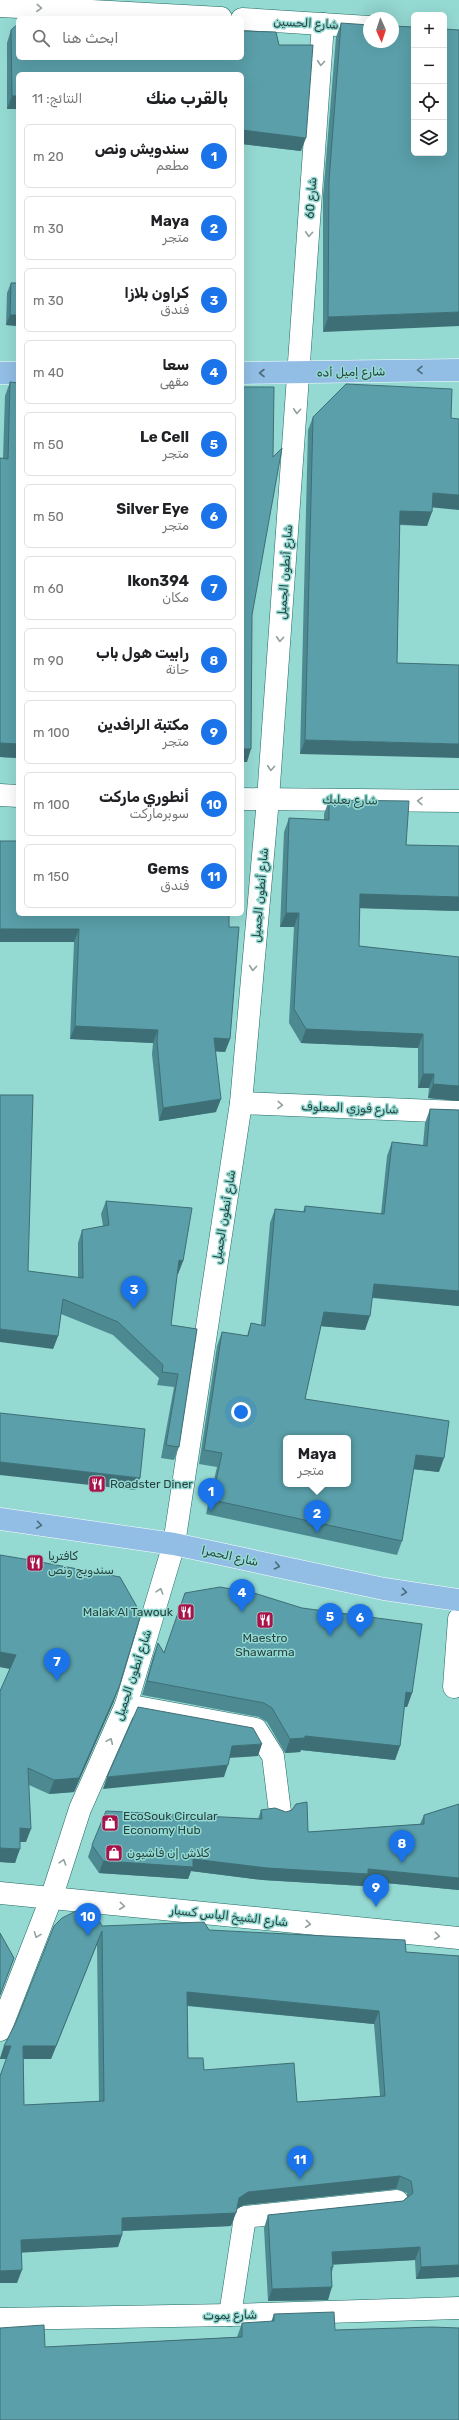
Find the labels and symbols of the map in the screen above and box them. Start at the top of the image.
one-way arrow [36,3,42,12]
north arrow [363,12,399,48]
street label: شارع الحسين [273,14,339,34]
one-way arrow [316,60,325,66]
street label: شارع 60 [303,177,321,219]
one-way arrow [304,231,313,237]
street label: شارع إميل أده [317,364,386,382]
one-way arrow [417,366,423,375]
one-way arrow [259,368,265,377]
one-way arrow [292,408,301,414]
street label: شارع أنطون الجميل [275,524,297,620]
one-way arrow [276,636,285,642]
one-way arrow [266,765,275,771]
street label: شارع بعلبك [322,793,378,809]
one-way arrow [417,797,423,805]
street label: شارع أنطون الجميل [249,847,273,943]
one-way arrow [249,965,258,971]
street label: شارع فوزي المعلوف [301,1099,399,1119]
one-way arrow [277,1101,283,1109]
street label: شارع أنطون الجميل [210,1169,240,1265]
pin: 3 [121,1276,147,1309]
your location [231,1402,251,1422]
restaurant icon: Roadster Diner [87,1474,107,1494]
place label: Roadster Diner [110,1477,193,1491]
pin: 1 [198,1478,224,1511]
pin: 2 [304,1500,330,1533]
one-way arrow [36,1520,42,1529]
street label: شارع الحمرا [200,1543,260,1571]
place label: كافتريا سندويج ونص [48,1549,114,1579]
restaurant icon: كافتريا سندويج ونص [25,1553,45,1573]
one-way arrow [274,1562,280,1570]
pin: 4 [229,1579,255,1612]
one-way arrow [401,1587,407,1596]
one-way arrow [155,1588,164,1595]
restaurant icon: Malak Al Tawouk [176,1602,196,1622]
pin: 5 [317,1603,343,1636]
pin: 6 [347,1604,373,1637]
place label: Malak Al Tawouk [83,1605,174,1619]
restaurant icon: Maestro Shawarma [255,1610,275,1630]
street label: شارع أنطون الجميل [112,1628,156,1723]
place label: Maestro Shawarma [235,1631,295,1659]
pin: 7 [44,1648,70,1681]
one-way arrow [105,1737,113,1745]
place label: EcoSouk Circular Economy Hub [123,1809,218,1837]
shop icon: EcoSouk Circular Economy Hub [100,1813,120,1833]
pin: 8 [389,1830,415,1863]
shop icon: كلاش إن فاشيون [104,1843,124,1863]
place label: كلاش إن فاشيون [127,1846,210,1861]
one-way arrow [58,1858,67,1865]
pin: 9 [363,1874,389,1907]
one-way arrow [119,1901,125,1910]
pin: 10 [75,1903,101,1936]
street label: شارع الشيخ الياس كسبار [168,1903,289,1931]
one-way arrow [304,1919,311,1928]
one-way arrow [434,1931,440,1940]
one-way arrow [33,1932,41,1939]
pin: 11 [287,2146,313,2179]
street label: شارع يموت [203,2308,257,2324]

